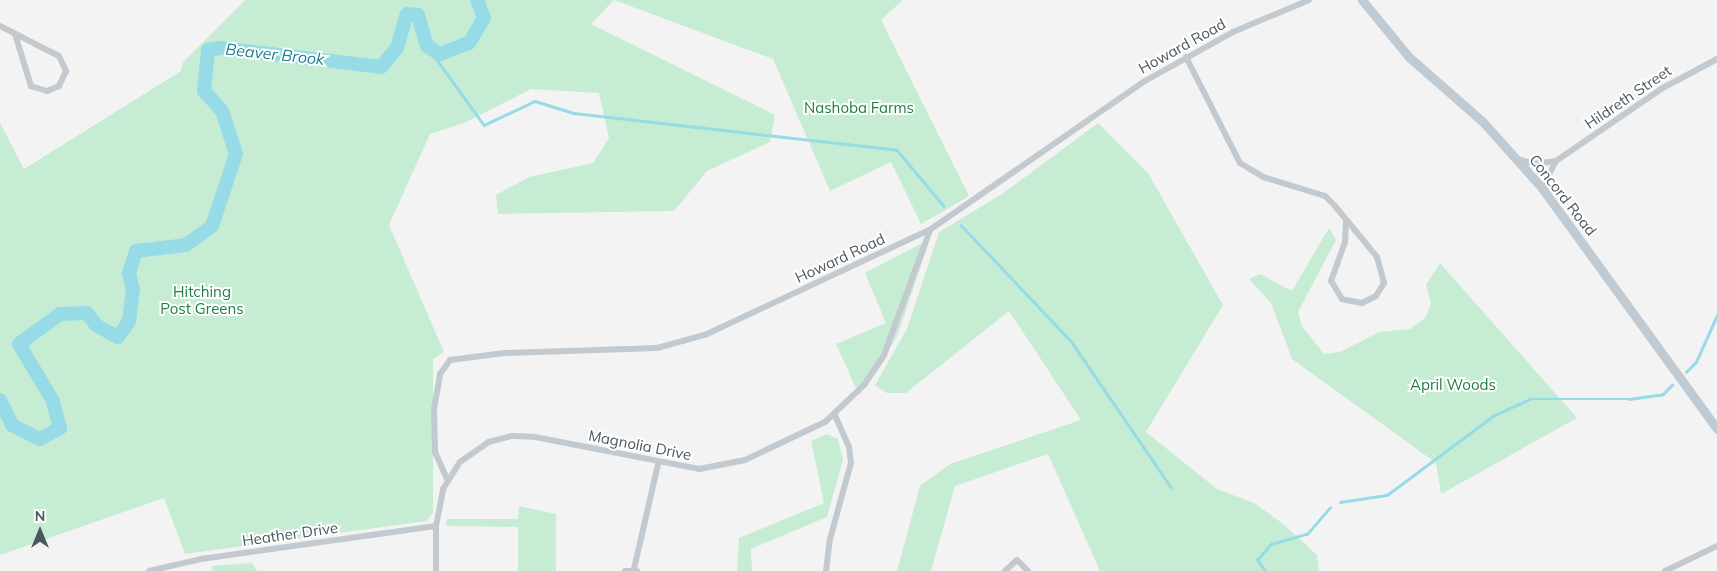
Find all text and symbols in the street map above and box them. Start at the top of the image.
street label: Howard Road [1135,15,1229,77]
water label: Beaver Brook [225,39,325,69]
street label: Hildreth Street [1581,61,1675,133]
park label: Nashoba Farms [804,99,914,117]
street label: Concord Road [1526,151,1600,239]
street label: Howard Road [792,229,888,287]
park label: Hitching Post Greens [160,282,244,317]
park label: April Woods [1410,376,1496,394]
street label: Magnolia Drive [587,426,693,464]
north arrow [15,506,65,556]
text: N [35,507,45,525]
street label: Heather Drive [241,518,339,550]

